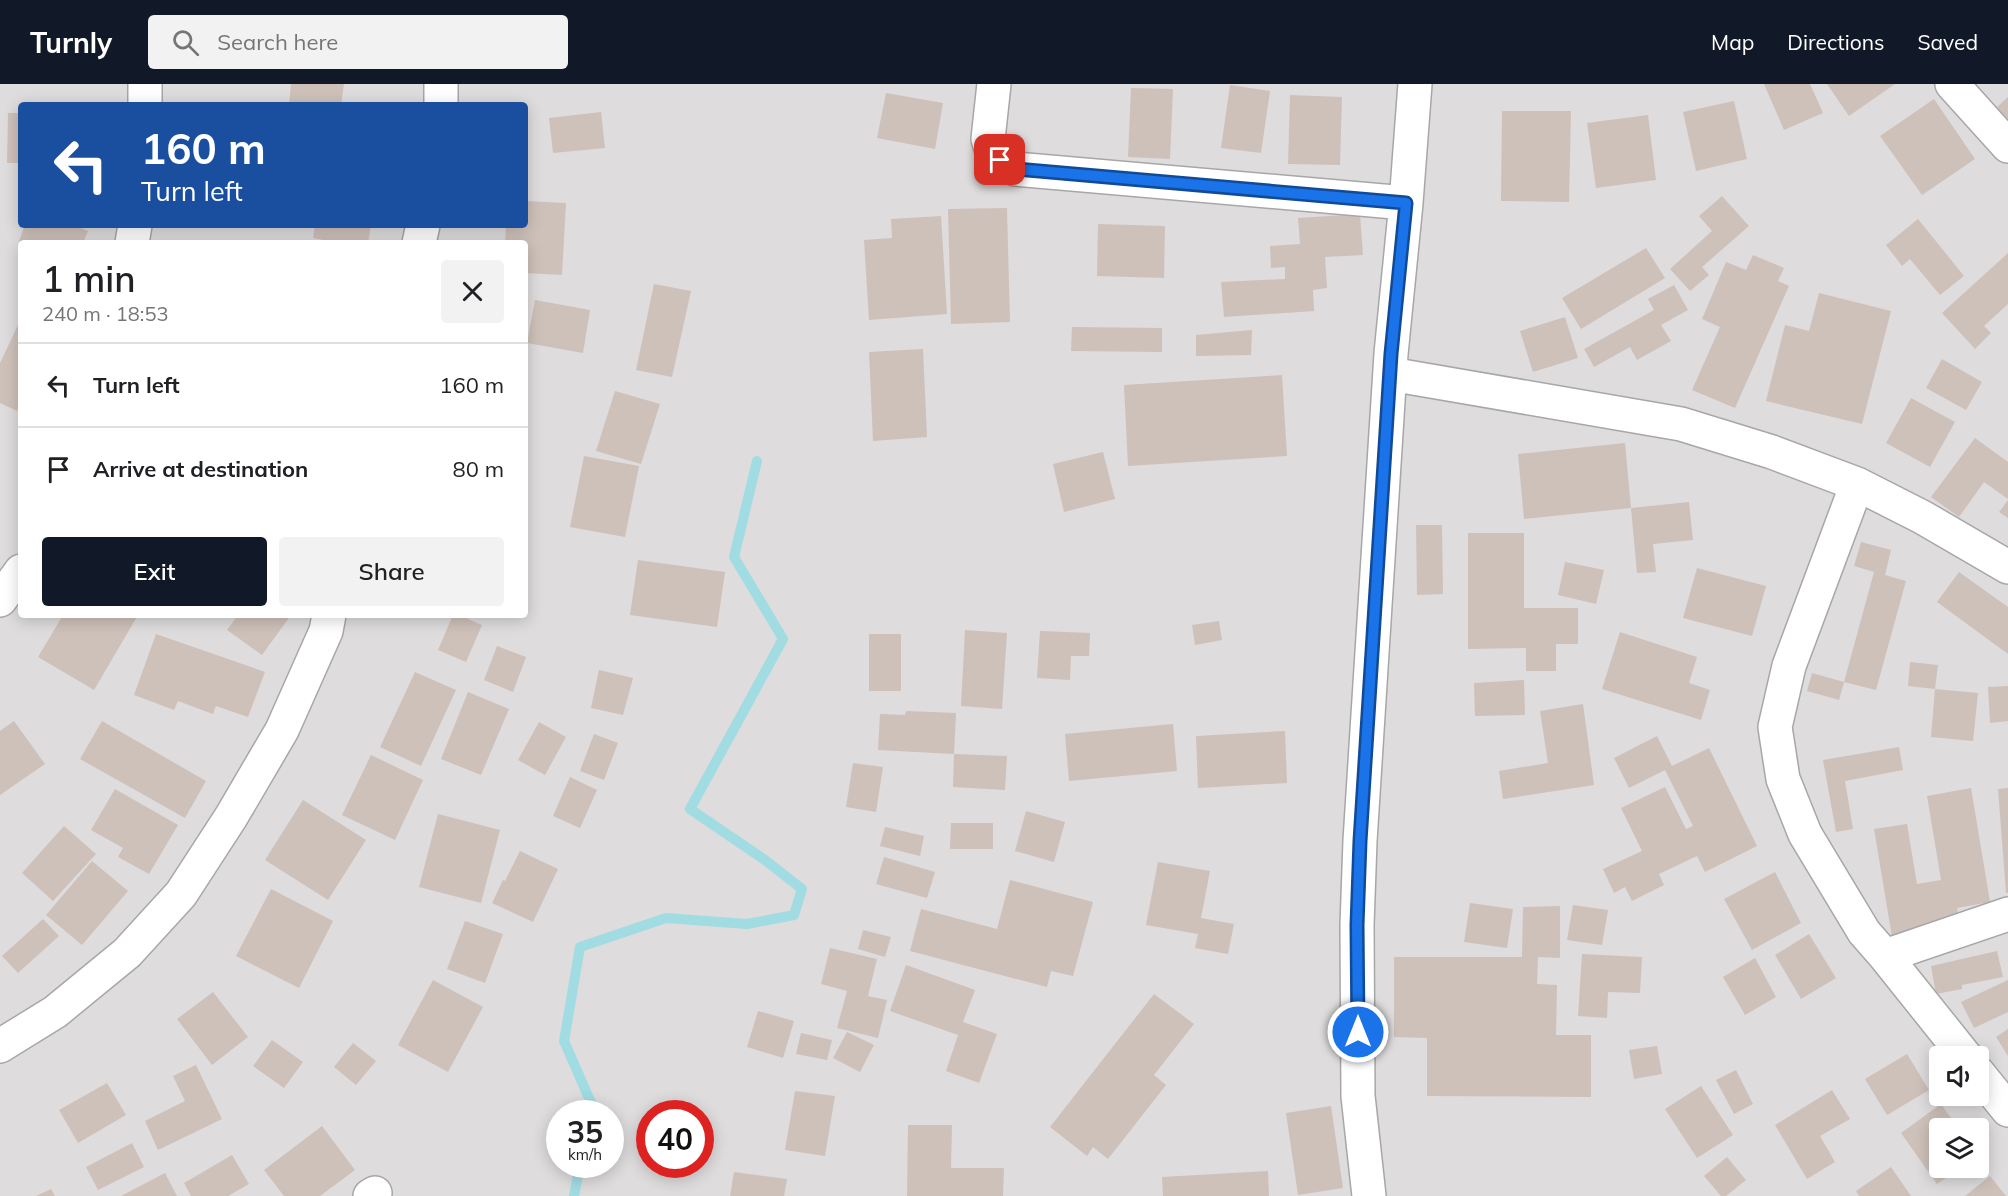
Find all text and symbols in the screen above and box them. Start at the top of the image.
search box [148,15,568,69]
text: Turnly [30,25,112,60]
icon: search [169,26,202,59]
text: Search here [217,28,338,56]
text: Map [1711,29,1754,55]
text: Directions [1787,29,1884,55]
text: Saved [1917,29,1978,55]
text: 160 m [141,122,266,175]
icon: left [42,126,120,204]
pin [974,134,1025,185]
icon: arrive [983,143,1016,176]
text: Turn left [141,174,243,208]
text: 1 min [42,256,136,301]
button: close [441,260,504,323]
text: 240 m · 18:53 [42,301,168,326]
icon: left [42,369,75,402]
text: Turn left [93,371,180,399]
text: 160 m [439,371,504,399]
icon: arrive [42,453,75,486]
text: Arrive at destination [93,455,308,483]
text: 80 m [453,455,504,483]
button: Exit [42,537,267,606]
button: Share [279,537,504,606]
position arrow [1326,1000,1390,1064]
map controls [1929,1046,1989,1178]
button: sound [1929,1046,1989,1106]
speed limit sign: 40 [636,1100,714,1178]
text: 35 [567,1113,603,1151]
button: layers [1929,1118,1989,1178]
text: km/h [568,1145,602,1164]

